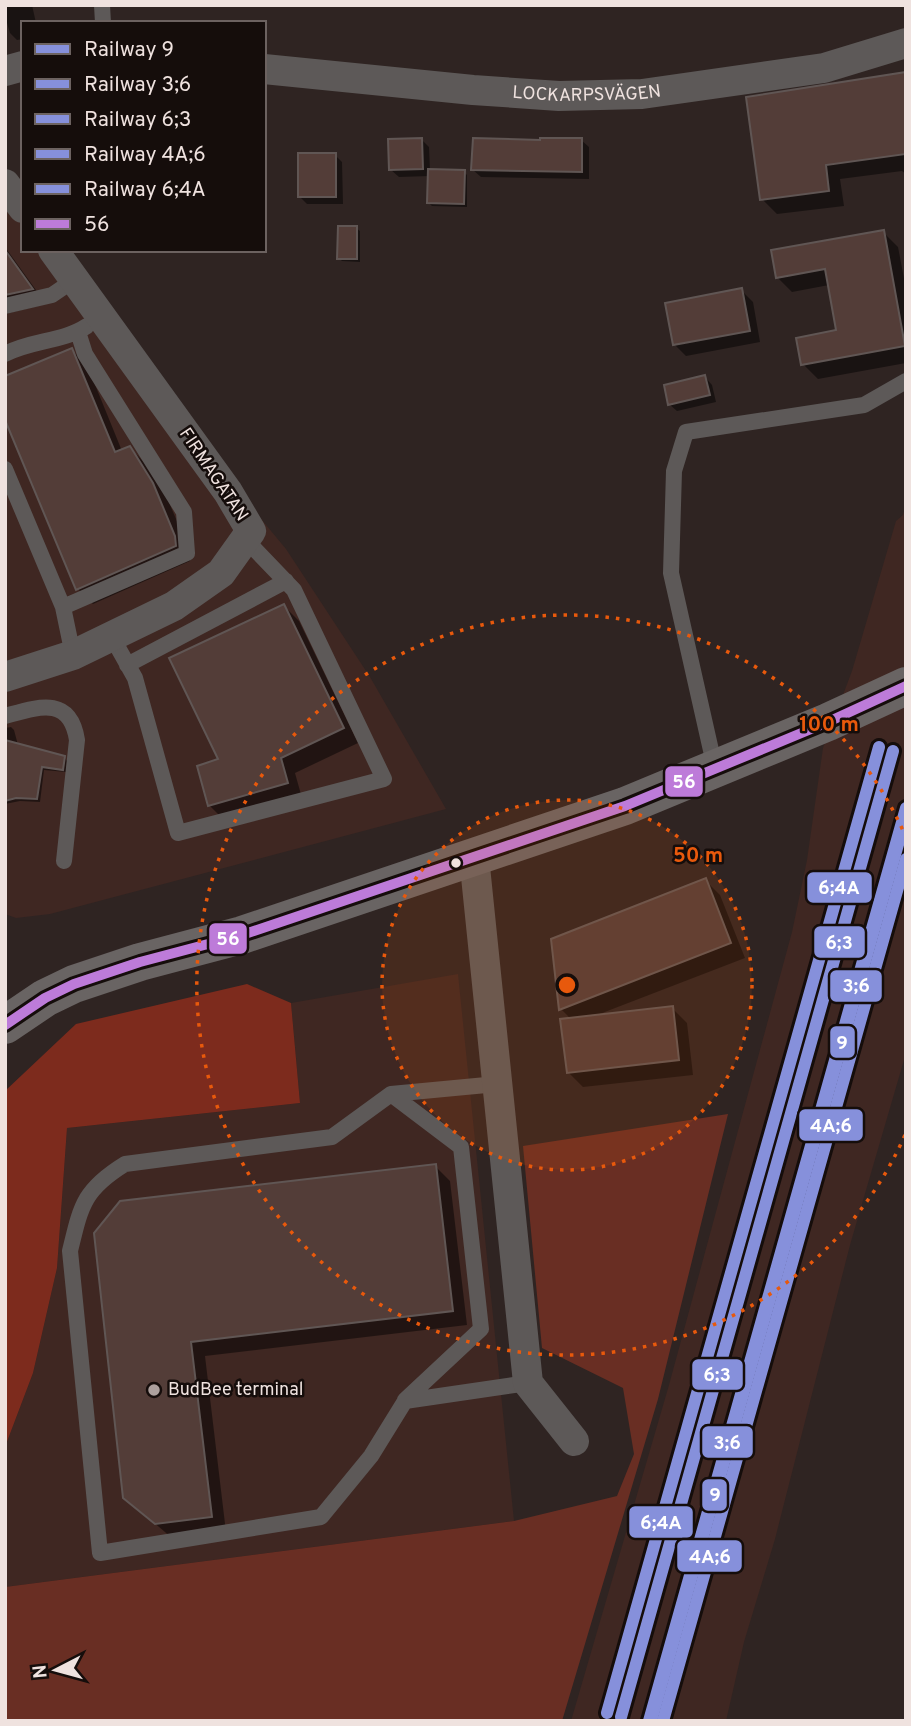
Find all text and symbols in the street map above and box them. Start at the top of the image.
legend [21,21,266,252]
text: Railway 9 [84,37,174,64]
text: Railway 3;6 [84,72,191,99]
street label: LOCKARPSVÄGEN [512,80,663,108]
text: Railway 6;3 [84,107,191,134]
text: Railway 4A;6 [84,142,206,169]
text: Railway 6;4A [84,177,206,204]
text: 56 [84,212,110,239]
street label: FIRMAGATAN [173,424,253,526]
text: 100 m [799,712,859,739]
line badge: 56 [664,765,704,798]
text: 56 [672,771,696,795]
text: 50 m [673,843,723,870]
unlabelled marker [449,856,463,870]
line badge: 6;4A [806,871,873,904]
text: 6;4A [818,877,860,901]
line badge: 56 [208,922,248,955]
line badge: 6;3 [813,925,866,959]
text: 56 [216,928,240,952]
text: 6;3 [825,932,853,956]
line badge: 3;6 [829,969,883,1003]
centre of rings [555,973,579,997]
text: 3;6 [842,975,870,999]
line badge: 9 [829,1025,856,1059]
text: 9 [836,1032,848,1056]
line badge: 4A;6 [798,1108,864,1142]
text: 4A;6 [810,1115,852,1139]
line badge: 6;3 [691,1358,744,1391]
text: 6;3 [703,1364,731,1388]
place label: BudBee terminal [168,1379,304,1402]
marker: BudBee terminal [146,1382,162,1398]
line badge: 3;6 [701,1425,754,1459]
text: 3;6 [713,1432,741,1456]
line badge: 9 [701,1478,728,1512]
text: 9 [709,1484,721,1508]
line badge: 6;4A [628,1505,694,1539]
text: 6;4A [640,1512,682,1536]
line badge: 4A;6 [676,1539,743,1573]
text: 4A;6 [689,1546,731,1570]
north arrow [21,1635,91,1705]
text: N [28,1664,54,1680]

